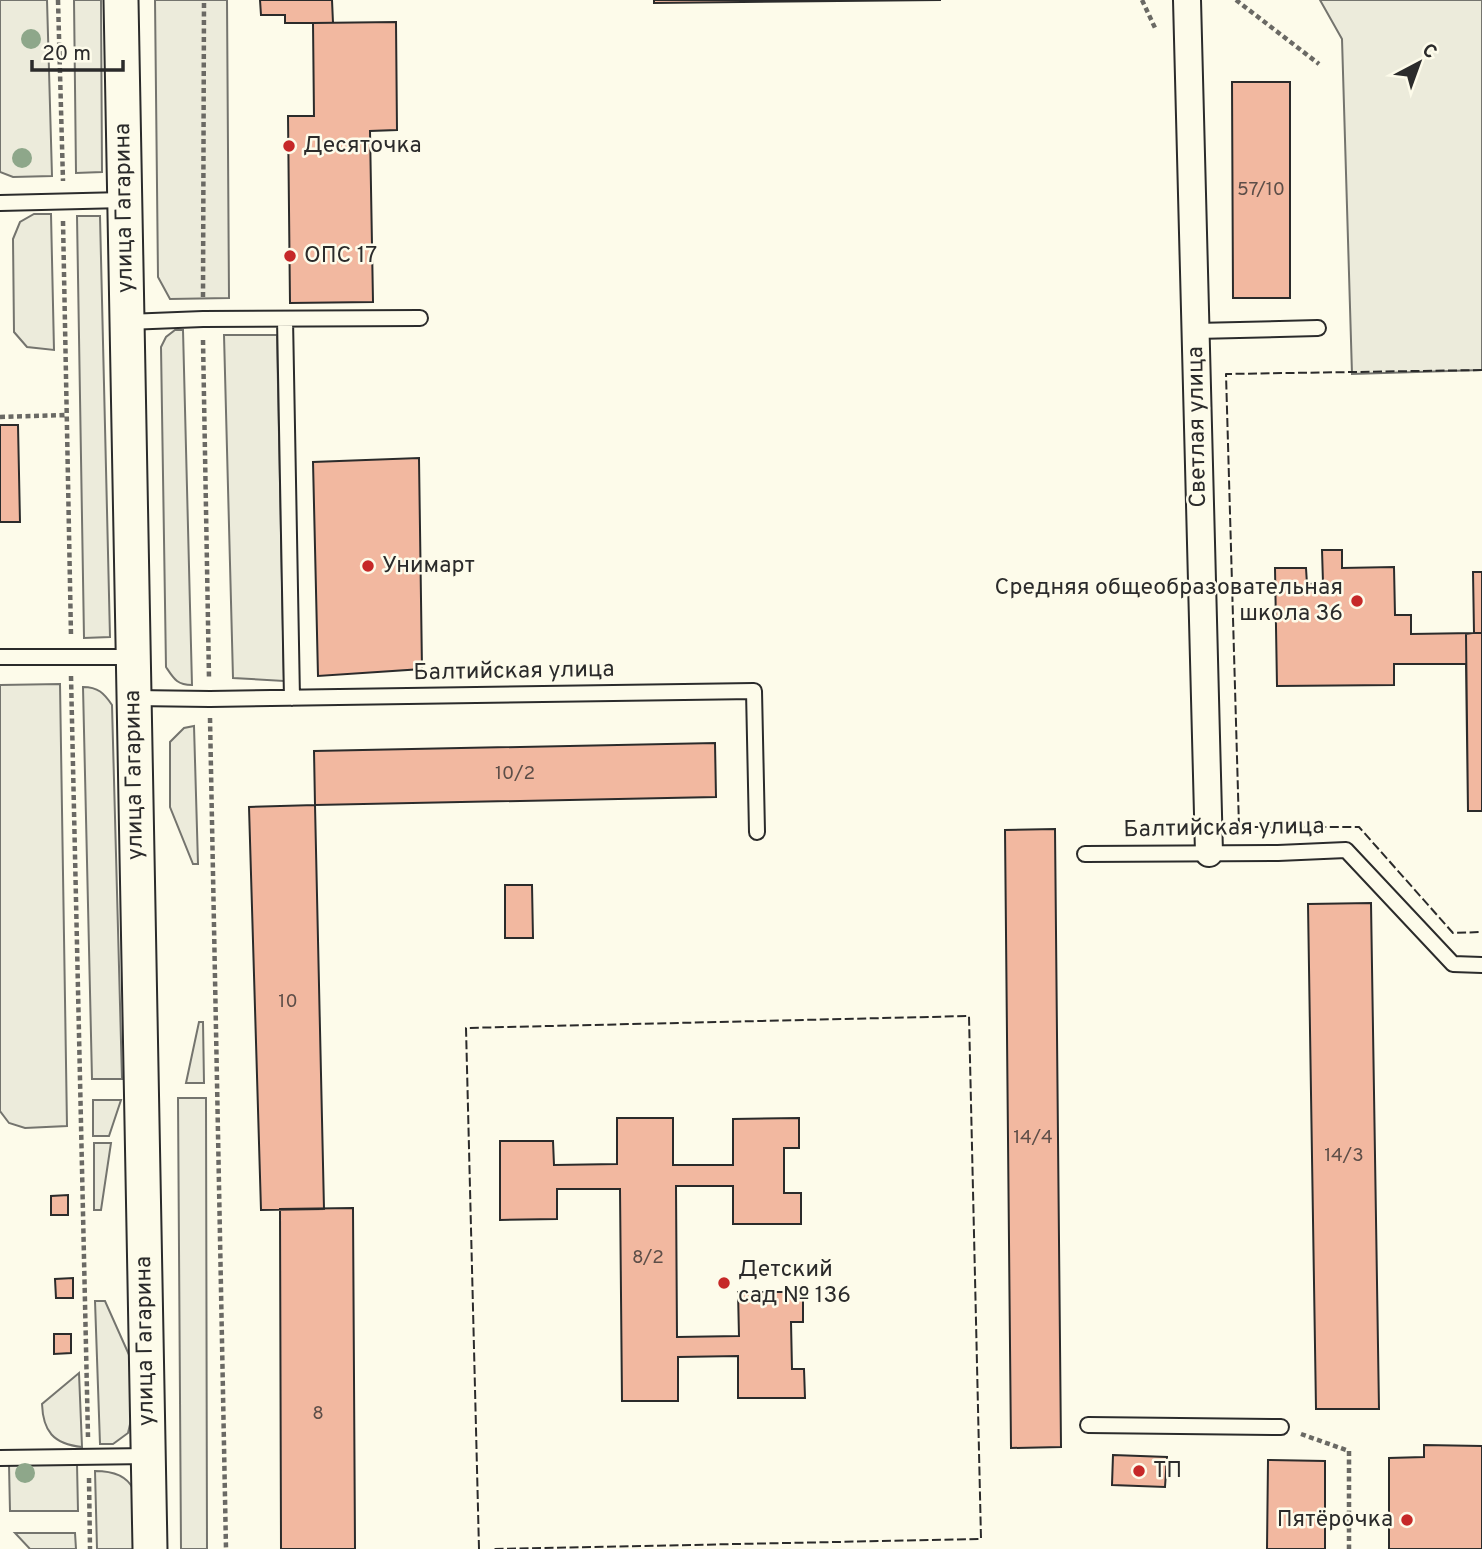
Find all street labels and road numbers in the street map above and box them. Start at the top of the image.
street label: улица Гагарина [109,123,141,293]
street label: Светлая улица [1182,346,1214,508]
street label: Балтийская улица [413,656,615,688]
street label: улица Гагарина [119,690,151,860]
street label: Балтийская улица [1123,813,1325,845]
street label: улица Гагарина [130,1256,162,1426]

